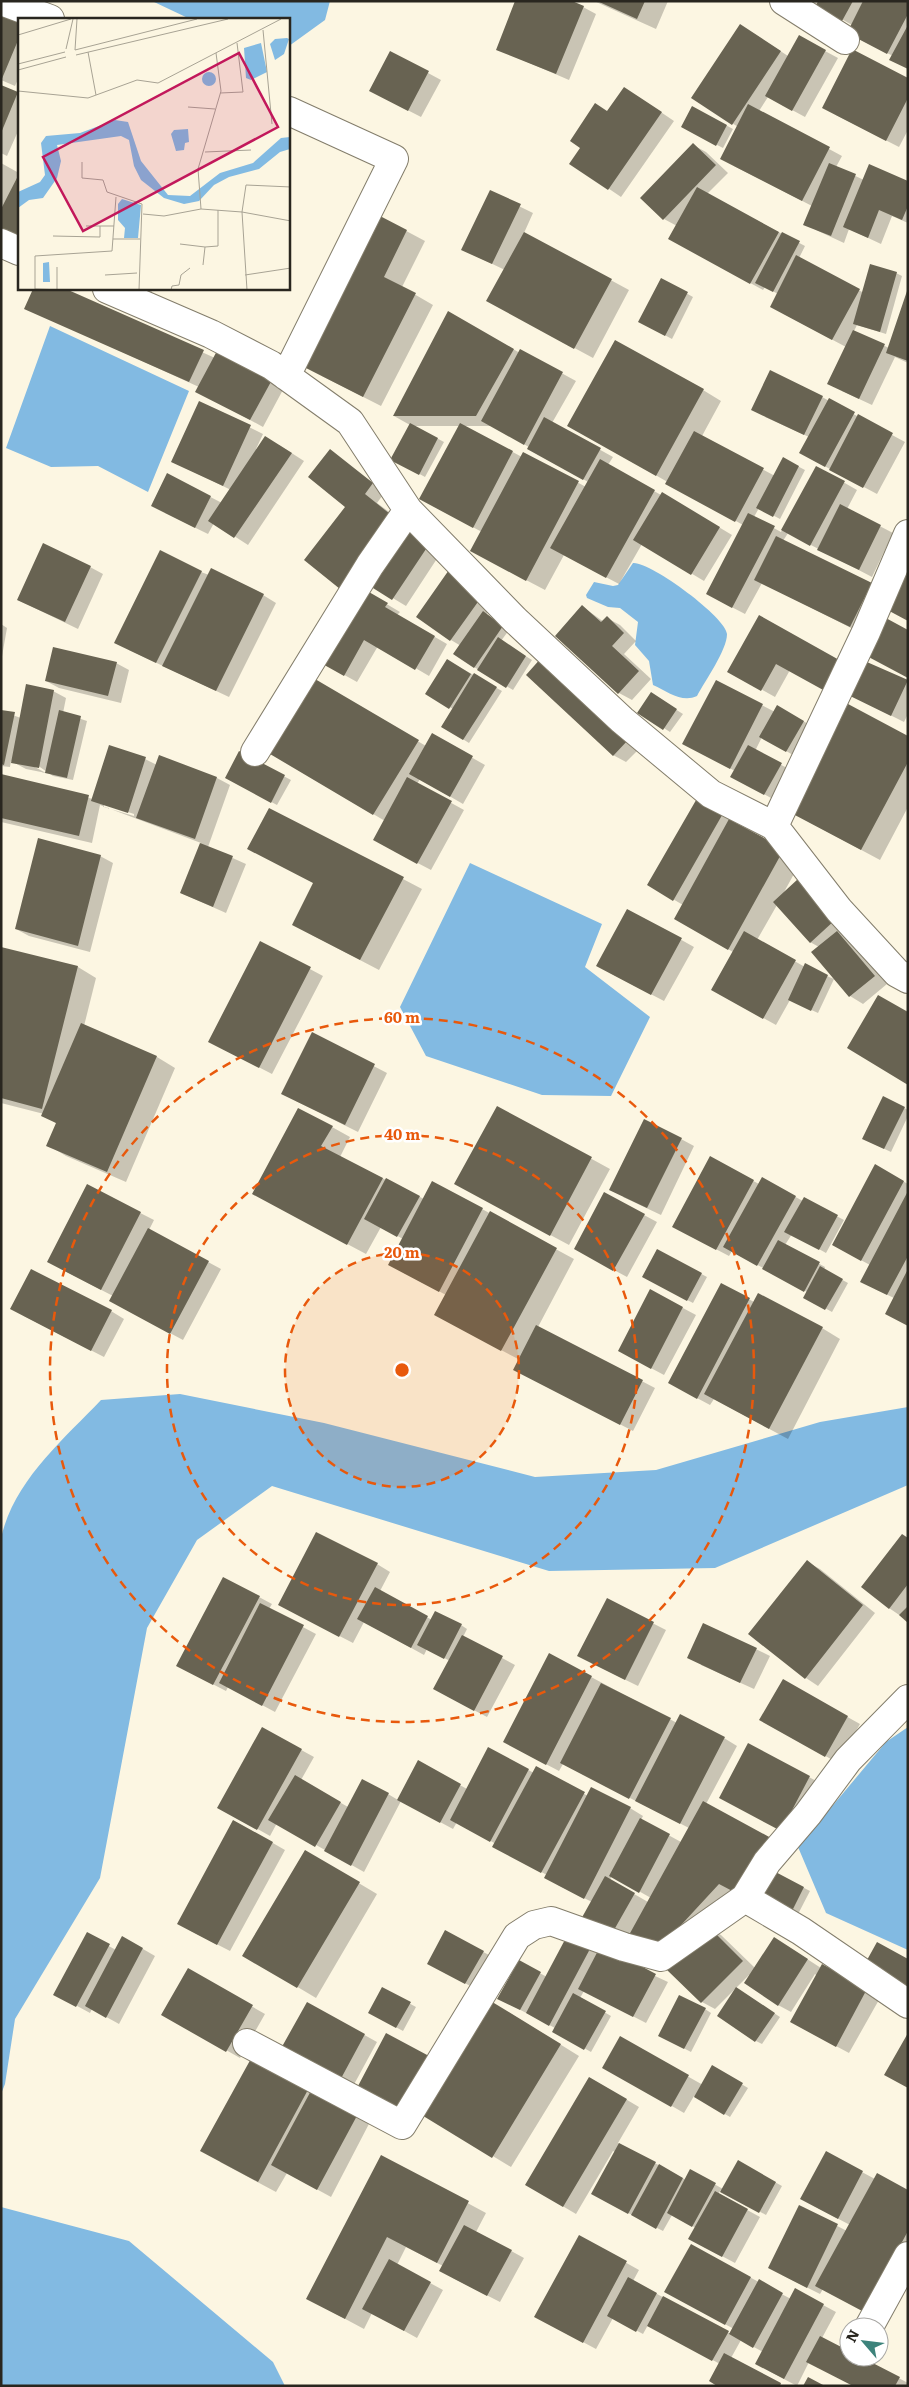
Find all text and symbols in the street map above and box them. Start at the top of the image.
inset map [18,18,290,290]
text: 60 m [384,1005,420,1028]
text: 40 m [384,1122,420,1145]
text: 20 m [384,1240,420,1263]
centre of rings [393,1361,411,1379]
north arrow [839,2317,889,2367]
text: N [840,2325,863,2345]

